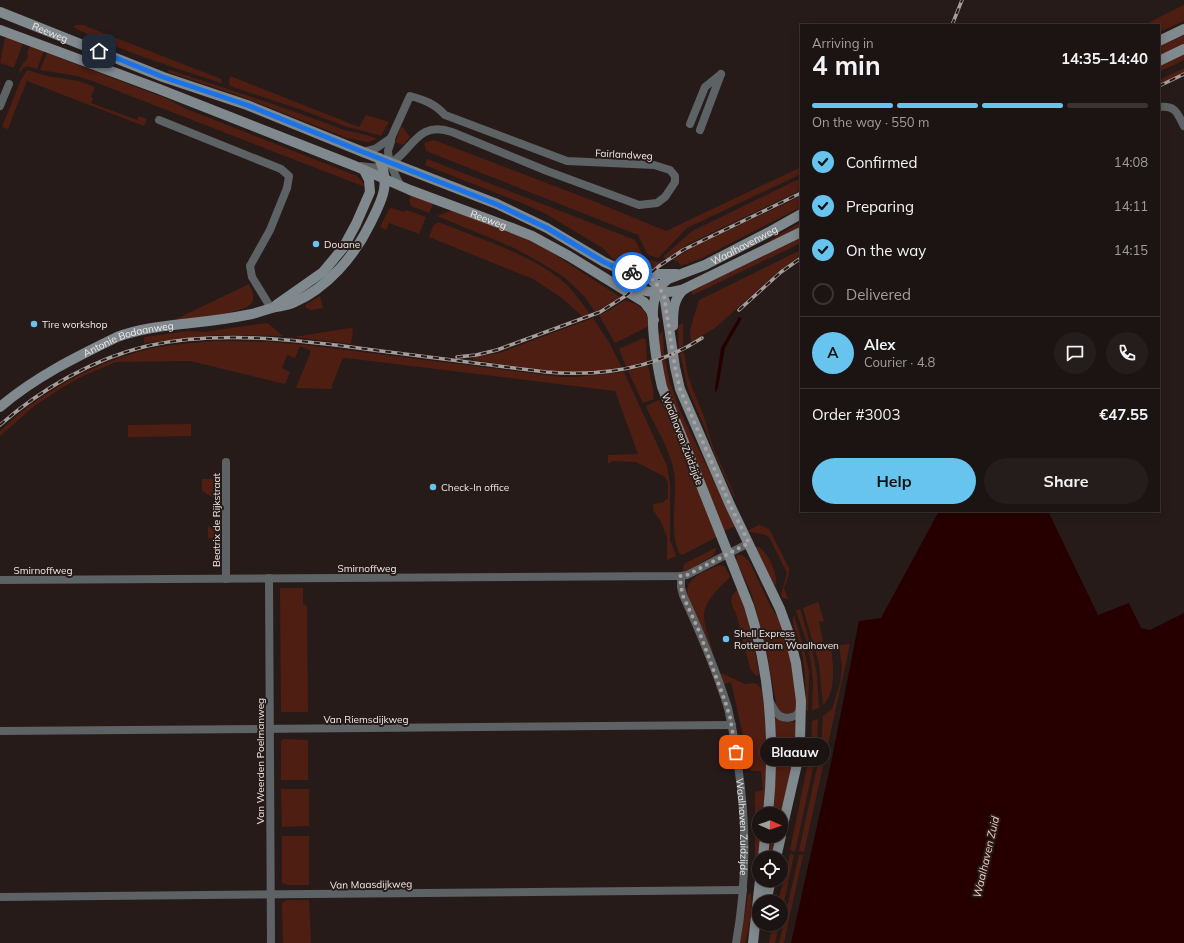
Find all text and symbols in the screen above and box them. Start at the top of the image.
street label: Reeweg [30,19,70,45]
pin [82,34,116,68]
text: Arriving in [812,35,874,51]
icon: home [88,40,110,62]
text: 4 min [812,49,881,82]
text: 14:35–14:40 [1061,49,1148,68]
text: On the way · 550 m [812,114,929,130]
street label: Fairlandweg [595,146,653,163]
icon: check [812,151,834,173]
text: Confirmed [846,153,917,172]
text: 14:08 [1114,154,1148,170]
icon: check [812,195,834,217]
text: Preparing [846,197,914,216]
text: 14:11 [1114,198,1148,214]
street label: Reeweg [468,207,508,232]
street label: Waalhavenweg [709,223,780,268]
place label: Douane [324,238,360,251]
marker: Douane [311,239,321,249]
icon: check [812,239,834,261]
text: On the way [846,241,926,260]
text: 14:15 [1114,242,1148,258]
courier [612,252,652,292]
icon: bike [621,261,643,283]
text: Delivered [846,285,911,304]
place label: Tire workshop [42,318,108,331]
marker: Tire workshop [29,319,39,329]
street label: Antonie Bodaanweg [81,319,174,360]
button: chat [1054,332,1096,374]
button: phone [1106,332,1148,374]
text: Alex [864,335,896,354]
text: A [827,343,839,362]
text: Courier · 4.8 [864,354,935,370]
street label: Waalhaven Zuidzijde [659,391,706,487]
text: Order #3003 [812,405,900,424]
text: €47.55 [1099,405,1148,424]
button: Help [812,458,976,504]
button: Share [984,458,1148,504]
street label: Beatrix de Rijkstraat [210,473,223,567]
place label: Check-In office [441,481,509,494]
marker: Check-In office [428,482,438,492]
street label: Smirnoffweg [337,562,397,575]
street label: Smirnoffweg [13,564,73,577]
place label: Shell Express Rotterdam Waalhaven [734,627,839,652]
marker: Shell Express Rotterdam Waalhaven [721,634,731,644]
street label: Van Weerden Poelmanweg [254,698,267,824]
street label: Van Riemsdijkweg [323,713,409,726]
pin [719,735,753,769]
callout: Blaauw [760,738,830,766]
icon: bag [725,741,747,763]
text: Blaauw [771,744,819,760]
street label: Waalhaven Zuidzijde [733,778,750,876]
north arrow [752,807,788,843]
map controls [752,807,788,931]
water label: Waalhaven Zuid [970,814,1002,899]
button: locate [752,851,788,887]
street label: Van Maasdijkweg [330,877,412,892]
button: layers [752,895,788,931]

